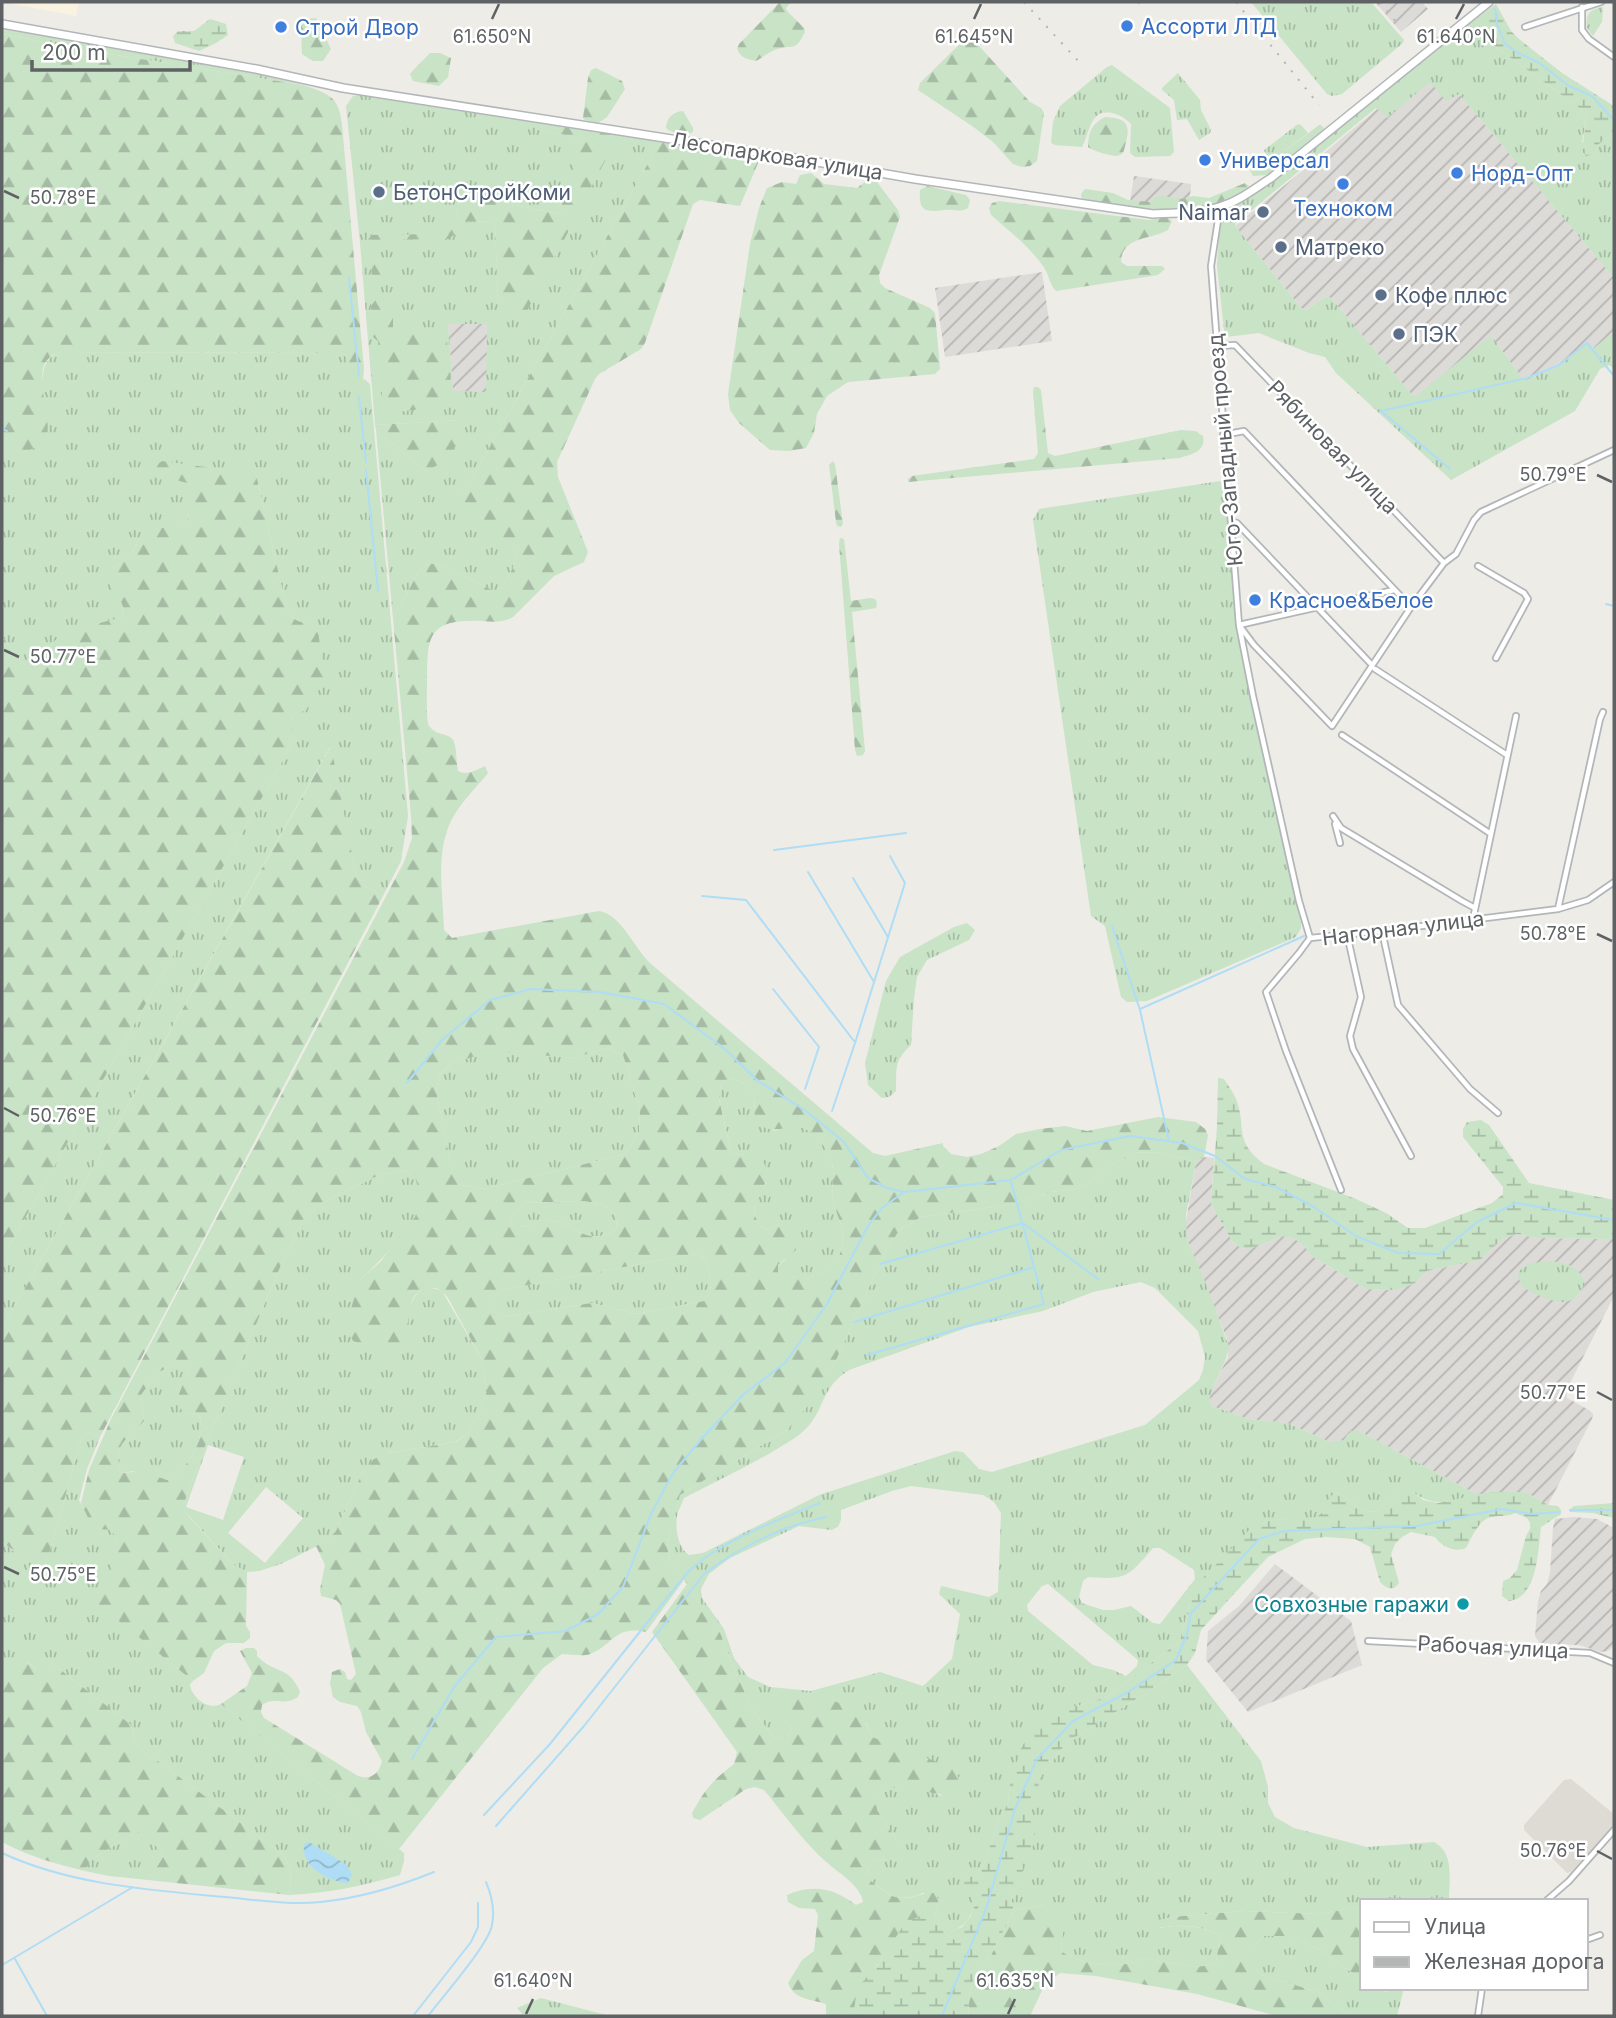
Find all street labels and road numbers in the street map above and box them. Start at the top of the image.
street label: Лесопарковая улица [669,127,885,185]
street label: Юго-Западный проезд [1202,333,1248,567]
street label: Рябиновая улица [1263,375,1403,519]
street label: Нагорная улица [1321,906,1485,950]
street label: Рабочая улица [1417,1631,1569,1663]

